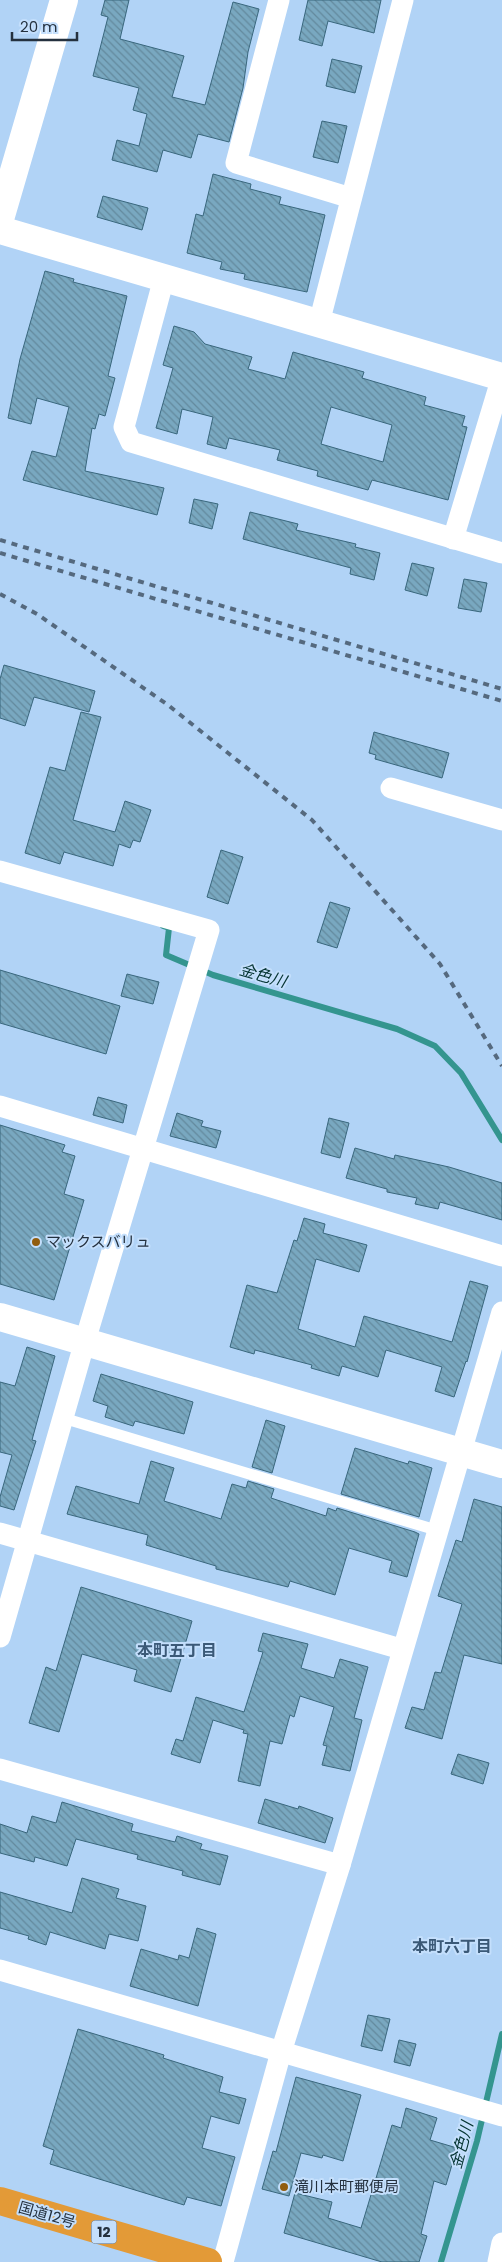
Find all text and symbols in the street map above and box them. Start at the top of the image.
scale bar [12,10,78,42]
text: 20 m [20,16,58,37]
water label: 金色川 [237,958,291,994]
place label: マックスバリュ [46,1231,151,1252]
marker: マックスバリュ [30,1236,42,1248]
district label: 本町五丁目 [137,1639,217,1662]
district label: 本町六丁目 [412,1935,492,1958]
water label: 金色川 [444,2117,479,2171]
place label: 滝川本町郵便局 [294,2176,399,2197]
marker: 滝川本町郵便局 [278,2181,290,2193]
street label: 国道12号 [16,2196,78,2233]
road number: 12 [92,2220,116,2244]

